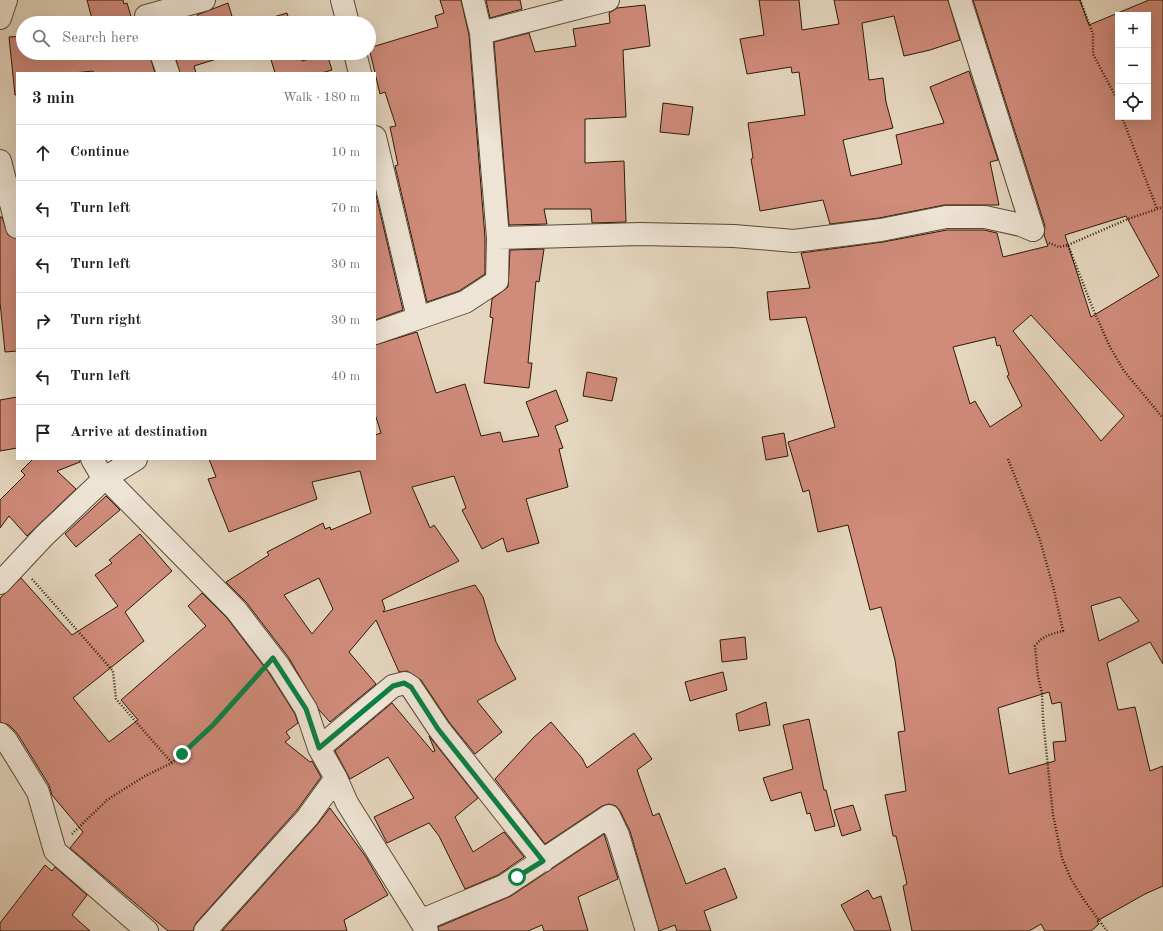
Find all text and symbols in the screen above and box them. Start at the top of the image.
map controls [1115,12,1151,120]
button: + [1115,12,1151,48]
search box [16,16,376,60]
icon: search [30,27,52,49]
text: Search here [62,31,139,46]
button: − [1115,48,1151,84]
button: locate [1115,84,1151,120]
text: 3 min [32,90,75,107]
text: Walk · 180 m [283,91,360,104]
icon: ahead [32,142,54,164]
text: Continue [70,145,129,160]
text: 10 m [331,146,360,159]
icon: left [32,198,54,220]
text: Turn left [70,201,130,216]
text: 70 m [331,202,360,215]
icon: left [32,254,54,276]
text: Turn left [70,257,130,272]
text: 30 m [331,258,360,271]
icon: right [32,310,54,332]
text: Turn right [70,313,141,328]
text: 30 m [331,314,360,327]
icon: left [32,366,54,388]
text: Turn left [70,369,130,384]
text: 40 m [331,370,360,383]
icon: arrive [32,422,54,444]
text: Arrive at destination [70,425,208,440]
route end [173,745,191,763]
route start [508,868,526,886]

